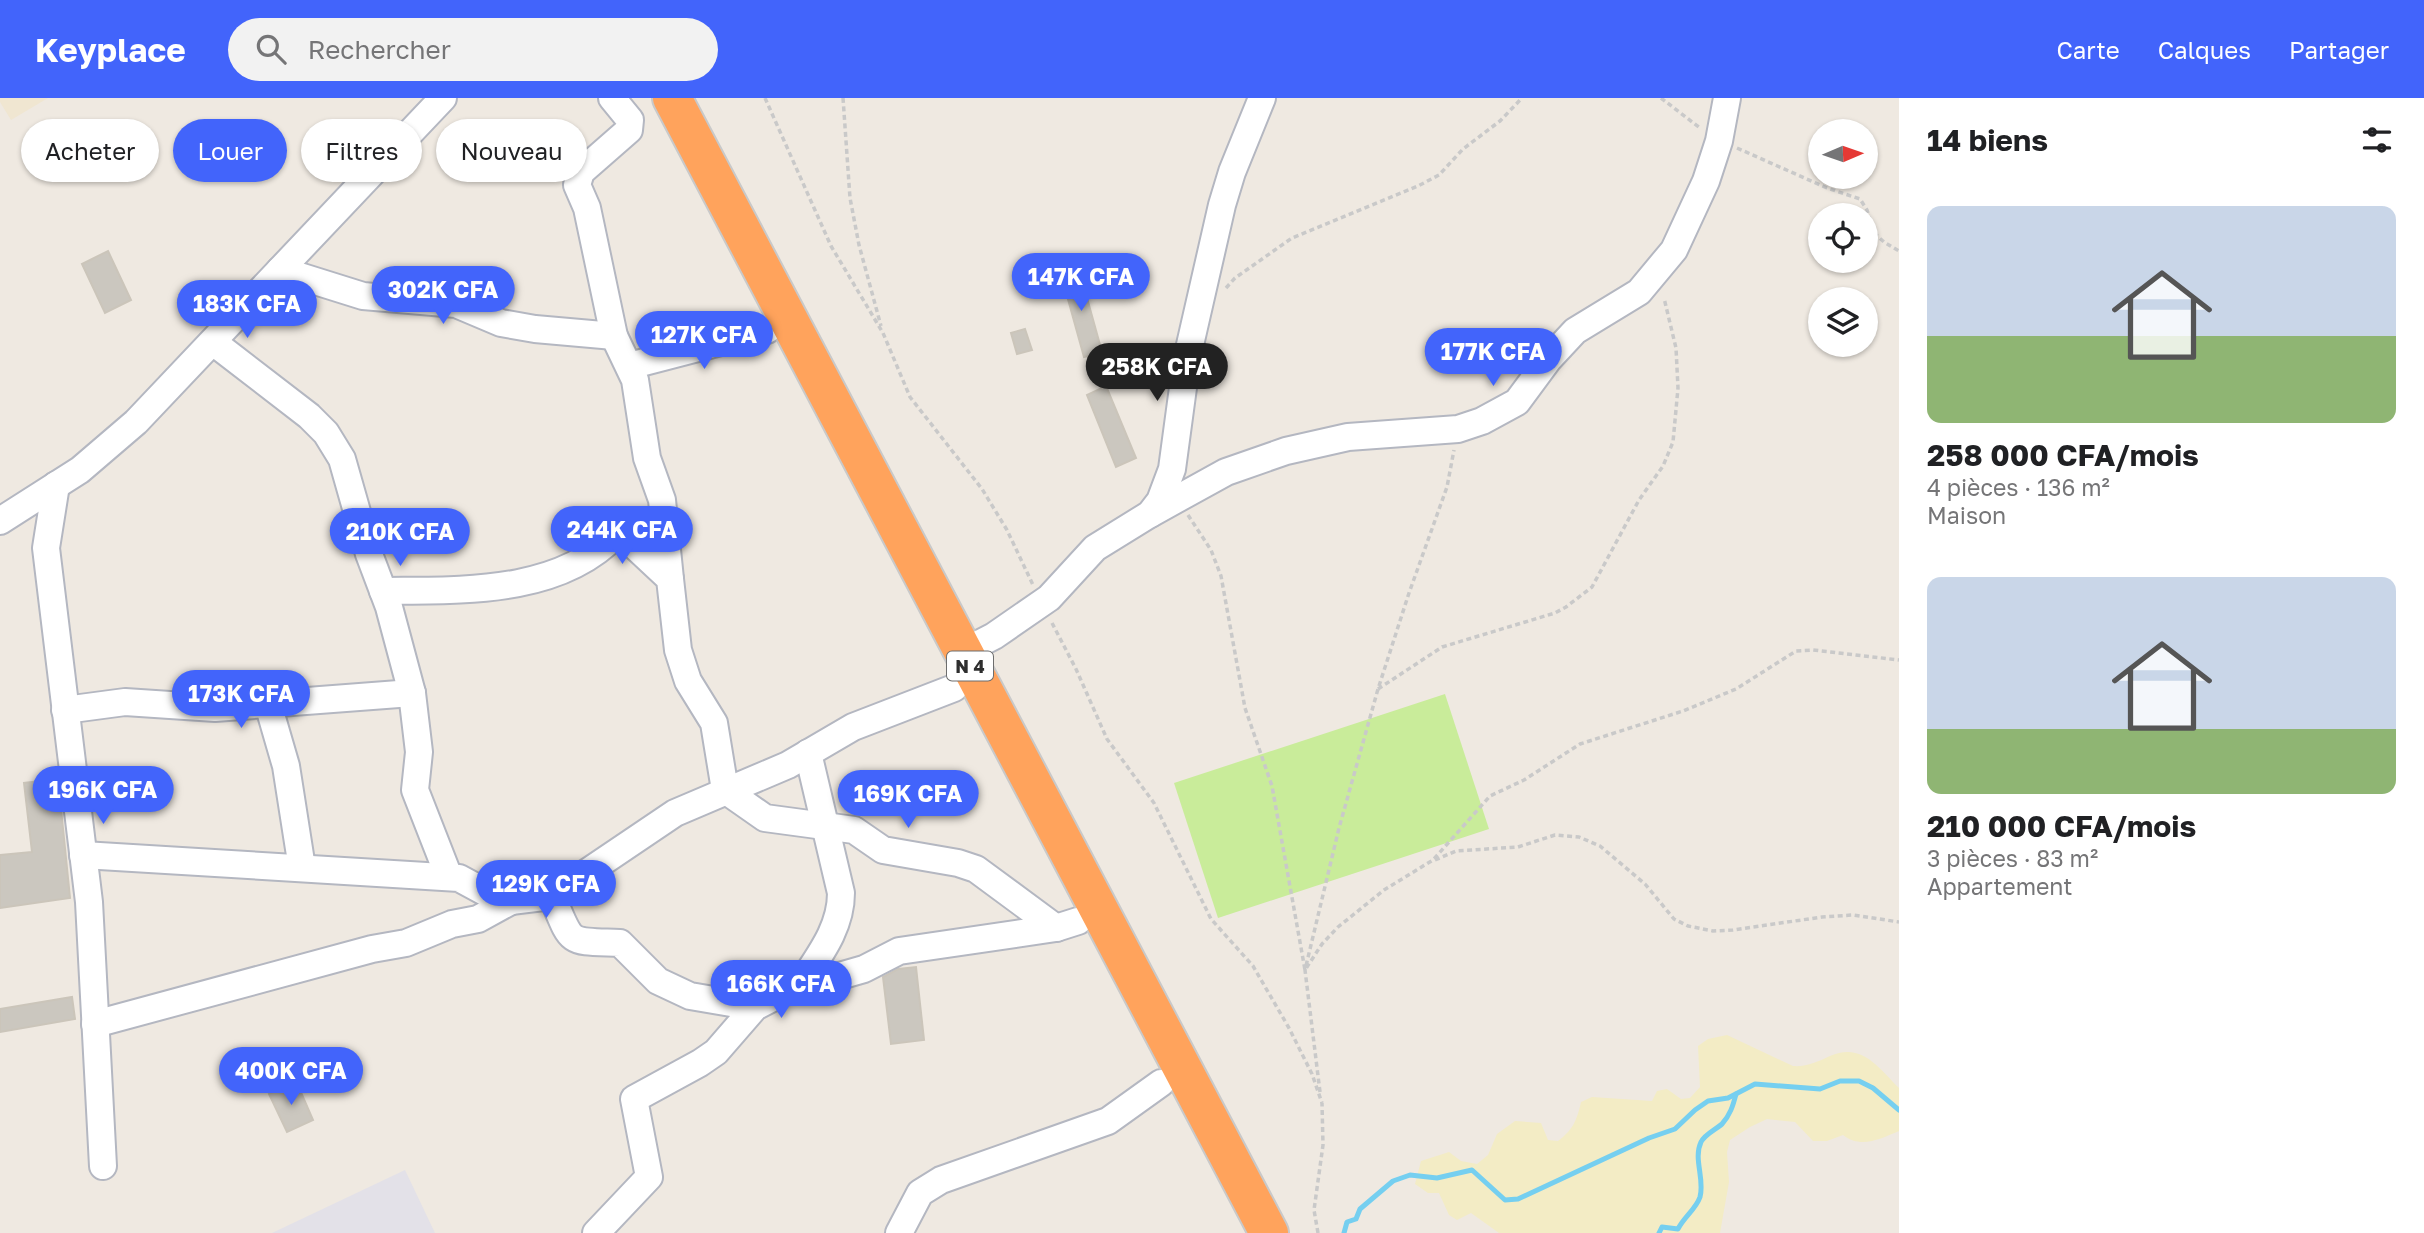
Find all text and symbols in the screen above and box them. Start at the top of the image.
search box [228,18,718,81]
text: Keyplace [35,30,186,69]
icon: search [252,30,290,68]
text: Rechercher [308,34,451,65]
text: Carte [2056,35,2120,64]
text: Calques [2158,35,2251,64]
text: Partager [2289,35,2389,64]
chip: Acheter [21,119,159,182]
chip: Louer [173,119,287,182]
chip: Filtres [301,119,422,182]
chip: Nouveau [436,119,587,182]
north arrow [1808,119,1878,189]
map controls [1808,119,1878,357]
icon: filters [2358,121,2396,159]
text: 14 biens [1927,122,2048,158]
button: locate [1808,203,1878,273]
icon: home [2099,252,2225,378]
pin: 147K CFA [1009,254,1153,313]
text: 147K CFA [1028,262,1134,290]
pin: 302K CFA [371,266,515,326]
text: 302K CFA [388,275,498,303]
pin: 183K CFA [175,280,319,340]
button: layers [1808,287,1878,357]
text: 183K CFA [193,289,301,317]
pin: 127K CFA [632,312,776,371]
text: 127K CFA [651,320,757,348]
pin: 177K CFA [1421,328,1565,388]
text: 177K CFA [1441,337,1545,365]
pin: 258K CFA [1085,344,1229,403]
text: 258K CFA [1102,352,1212,380]
text: 258 000 CFA/mois [1927,437,2199,473]
text: 4 pièces · 136 m² [1927,473,2110,501]
text: Maison [1927,501,2006,529]
pin: 244K CFA [550,506,694,566]
pin: 210K CFA [328,508,472,568]
text: 244K CFA [567,515,677,543]
text: 210K CFA [346,517,454,545]
icon: home [2099,623,2225,749]
road number: N 4 [947,652,993,680]
pin: 173K CFA [169,670,313,730]
text: 173K CFA [188,679,294,707]
pin: 196K CFA [31,766,175,826]
pin: 169K CFA [836,770,980,830]
text: 196K CFA [49,775,157,803]
text: 169K CFA [854,779,962,807]
text: 210 000 CFA/mois [1927,808,2196,844]
text: 3 pièces · 83 m² [1927,844,2098,872]
pin: 129K CFA [474,860,618,920]
text: 129K CFA [492,869,600,897]
text: Appartement [1927,872,2072,900]
pin: 166K CFA [709,960,853,1020]
text: 166K CFA [727,969,835,997]
pin: 400K CFA [219,1048,363,1107]
text: 400K CFA [235,1056,347,1084]

